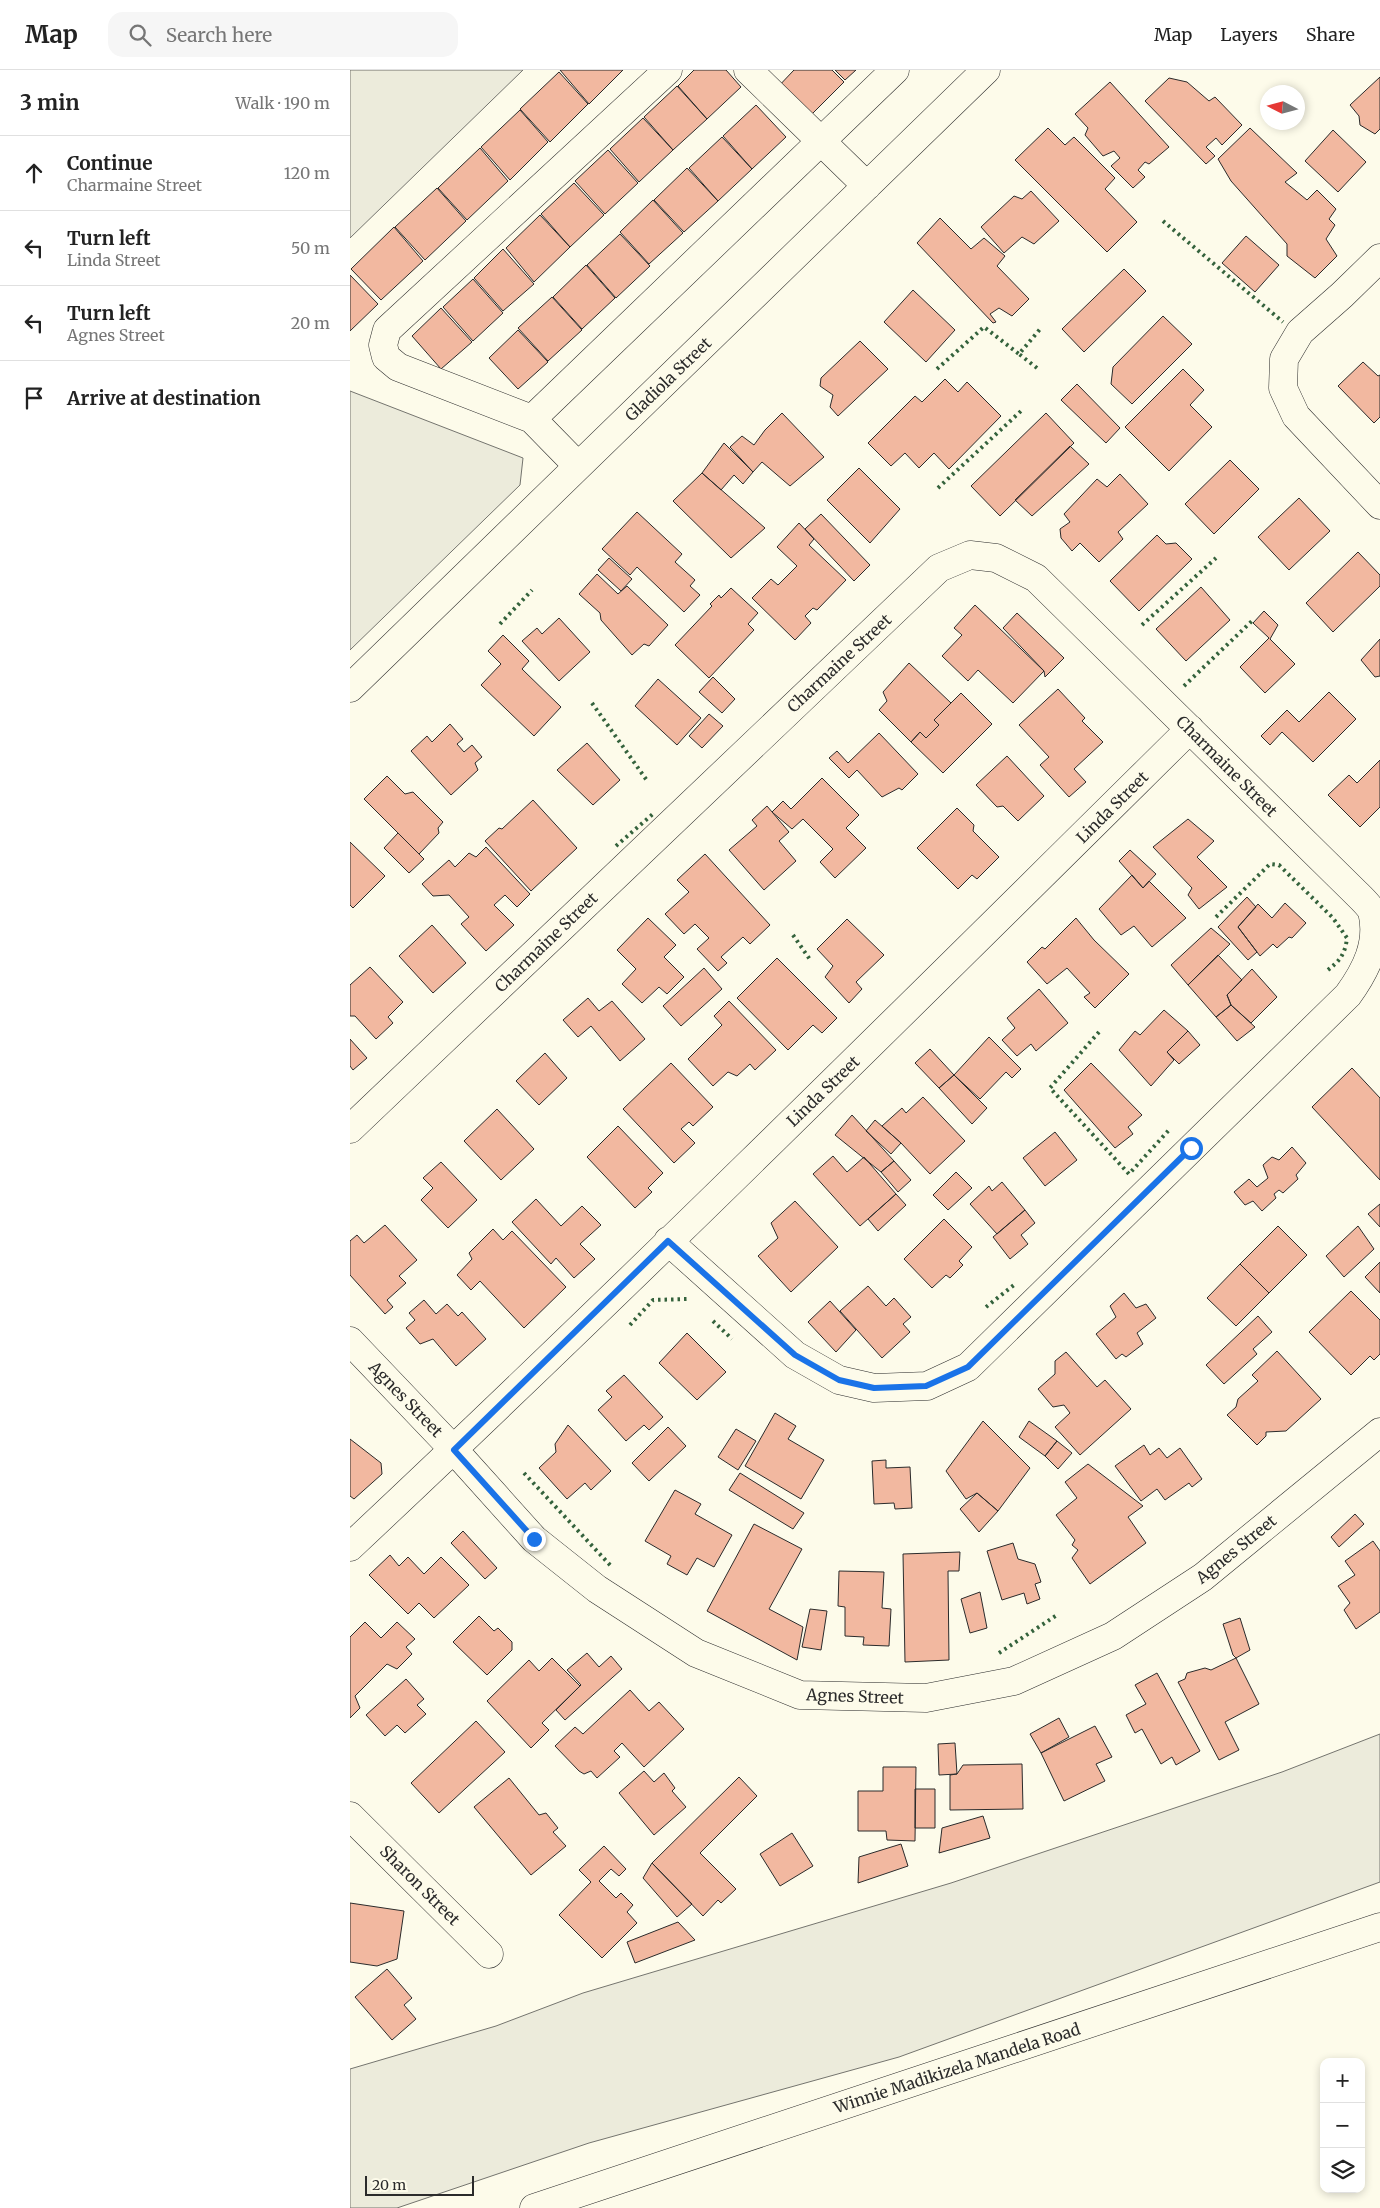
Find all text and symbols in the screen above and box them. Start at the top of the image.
search box [108,12,458,57]
text: Map [25,19,78,50]
icon: search [126,21,154,49]
text: Search here [166,23,272,47]
text: Map [1154,23,1192,46]
text: Layers [1220,23,1278,46]
text: Share [1306,23,1355,46]
north arrow [1260,85,1305,130]
text: 3 min [20,89,79,116]
text: Walk · 190 m [235,93,330,113]
text: Continue [67,151,153,175]
icon: ahead [20,159,48,187]
text: 120 m [284,163,330,183]
text: Charmaine Street [67,175,202,195]
text: Turn left [67,226,151,250]
icon: left [20,234,48,262]
text: 50 m [291,238,330,258]
text: Linda Street [67,250,161,270]
text: Turn left [67,301,151,325]
icon: left [20,309,48,337]
text: 20 m [291,313,330,333]
text: Agnes Street [67,325,165,345]
street label: Gladiola Street [621,332,716,425]
icon: arrive [20,384,48,412]
text: Arrive at destination [67,386,261,410]
street label: Charmaine Street [783,609,896,716]
street label: Charmaine Street [1172,711,1282,821]
street label: Linda Street [1072,766,1153,847]
street label: Charmaine Street [490,887,602,996]
street label: Linda Street [782,1051,864,1131]
route start [1180,1137,1203,1160]
street label: Agnes Street [364,1356,448,1442]
street label: Agnes Street [1191,1510,1281,1588]
route end [523,1528,546,1551]
street label: Agnes Street [805,1684,905,1708]
street label: Sharon Street [376,1841,465,1930]
street label: Winnie Madikizela Mandela Road [830,2019,1083,2118]
map controls [1320,2058,1365,2193]
button: + [1320,2058,1365,2103]
button: − [1320,2103,1365,2148]
button: layers [1320,2148,1365,2193]
scale bar [365,2173,474,2196]
text: 20 m [372,2176,406,2194]

